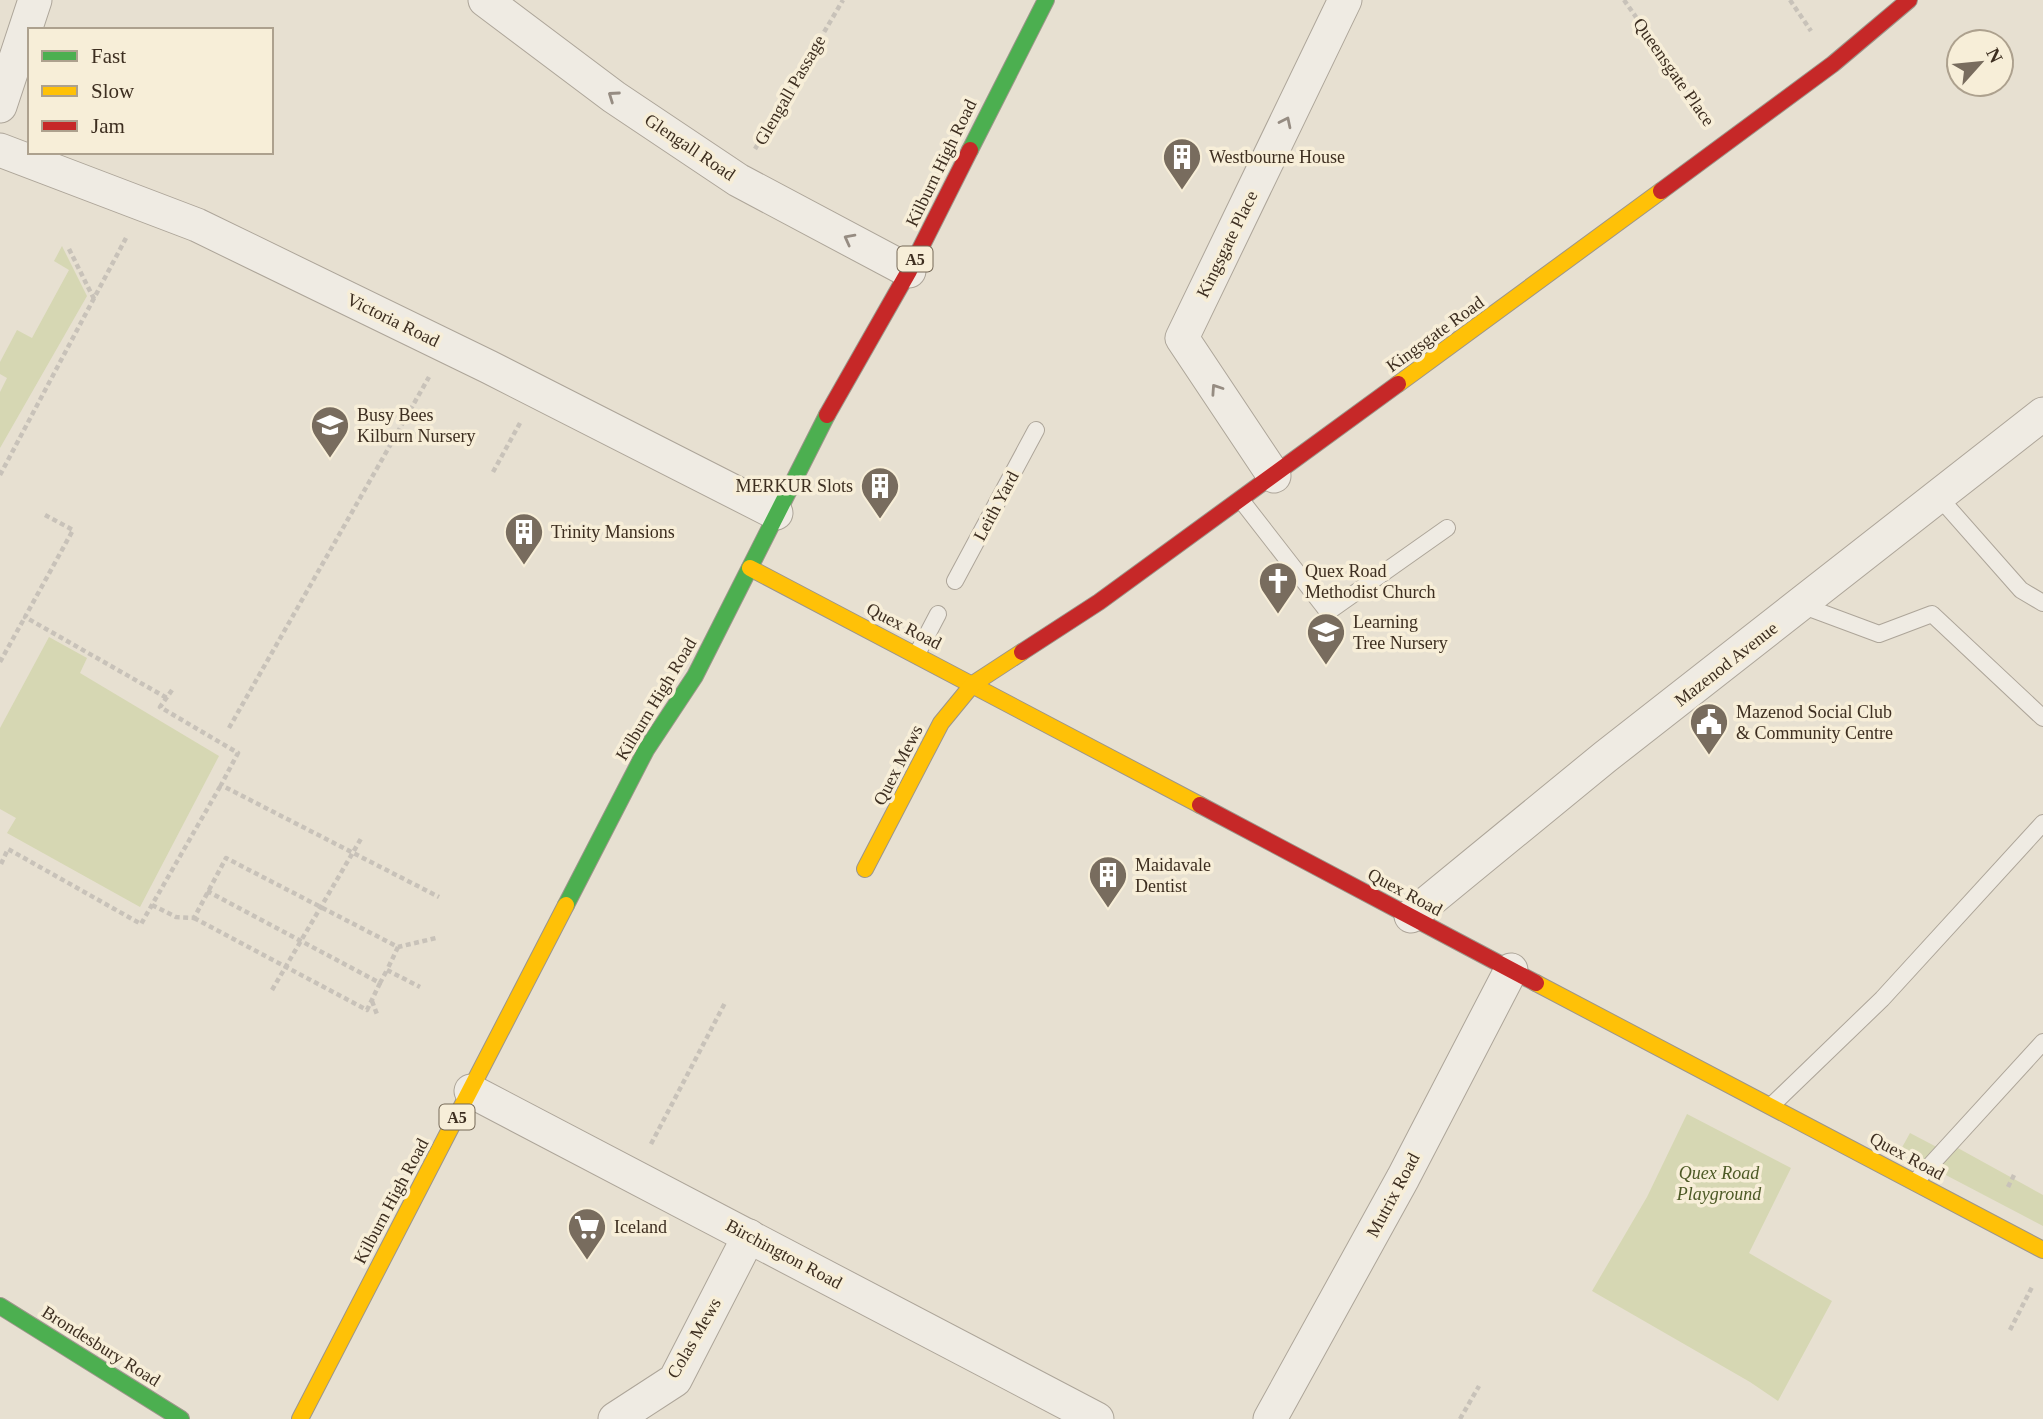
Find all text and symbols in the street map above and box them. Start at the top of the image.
street label: Queensgate Place [1629,14,1719,130]
legend [28,28,273,154]
north arrow [1945,28,2015,98]
street label: Glengall Passage [750,32,830,148]
text: Fast [91,44,126,68]
text: N [1982,45,2007,67]
text: Slow [91,79,135,103]
one-way arrow [608,92,621,104]
street label: Kilburn High Road [902,96,980,230]
street label: Glengall Road [641,109,739,185]
text: Jam [91,114,125,138]
one-way arrow [1278,117,1292,129]
building icon: Westbourne House [1161,136,1203,191]
place label: Westbourne House [1209,147,1345,167]
street label: Kingsgate Place [1192,187,1262,301]
one-way arrow [844,234,856,247]
road number: A5 [898,246,932,272]
street label: Victoria Road [344,289,442,351]
street label: Kingsgate Road [1382,292,1488,376]
one-way arrow [1212,384,1224,397]
school or university icon: Busy Bees Kilburn Nursery [309,404,351,459]
place label: Busy Bees Kilburn Nursery [357,405,475,446]
building icon: MERKUR Slots [859,465,901,520]
street label: Leith Yard [969,468,1023,544]
place label: MERKUR Slots [735,476,853,496]
building icon: Trinity Mansions [503,511,545,566]
place label: Trinity Mansions [551,522,675,542]
church icon: Quex Road Methodist Church [1257,560,1299,615]
place label: Quex Road Methodist Church [1305,561,1436,602]
street label: Quex Road [863,599,945,653]
school or university icon: Learning Tree Nursery [1305,611,1347,666]
place label: Learning Tree Nursery [1353,612,1448,653]
street label: Mazenod Avenue [1671,618,1781,710]
street label: Kilburn High Road [612,634,700,764]
public building icon: Mazenod Social Club & Community Centre [1688,701,1730,756]
place label: Mazenod Social Club & Community Centre [1736,702,1893,743]
street label: Quex Mews [869,721,927,809]
building icon: Maidavale Dentist [1087,854,1129,909]
place label: Maidavale Dentist [1135,855,1211,896]
street label: Quex Road [1364,864,1446,920]
road number: A5 [440,1105,475,1130]
street label: Quex Road [1866,1128,1948,1184]
street label: Kilburn High Road [350,1135,432,1267]
street label: Mutrix Road [1362,1149,1424,1241]
park label: Quex Road Playground [1676,1163,1762,1204]
supermarket icon: Iceland [566,1206,608,1261]
street label: Birchington Road [723,1215,845,1293]
place label: Iceland [614,1217,667,1237]
street label: Colas Mews [663,1294,725,1382]
street label: Brondesbury Road [38,1302,164,1390]

